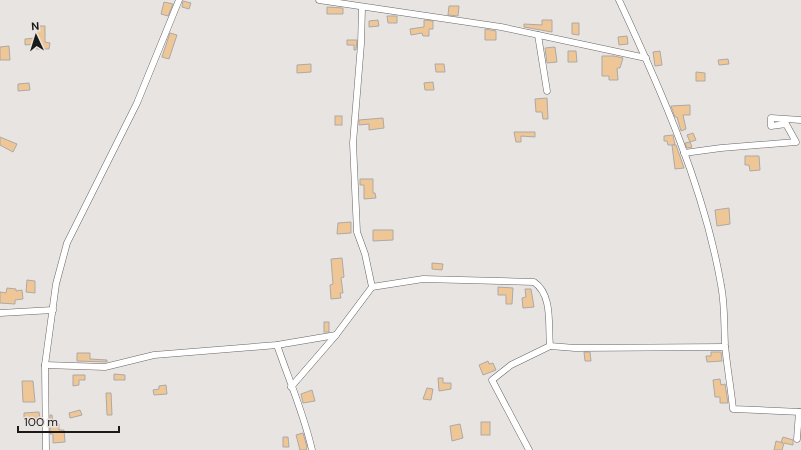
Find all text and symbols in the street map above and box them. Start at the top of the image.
north arrow [16,16,56,56]
text: N [31,19,40,33]
scale bar [18,408,119,434]
text: 100 m [24,414,58,430]

